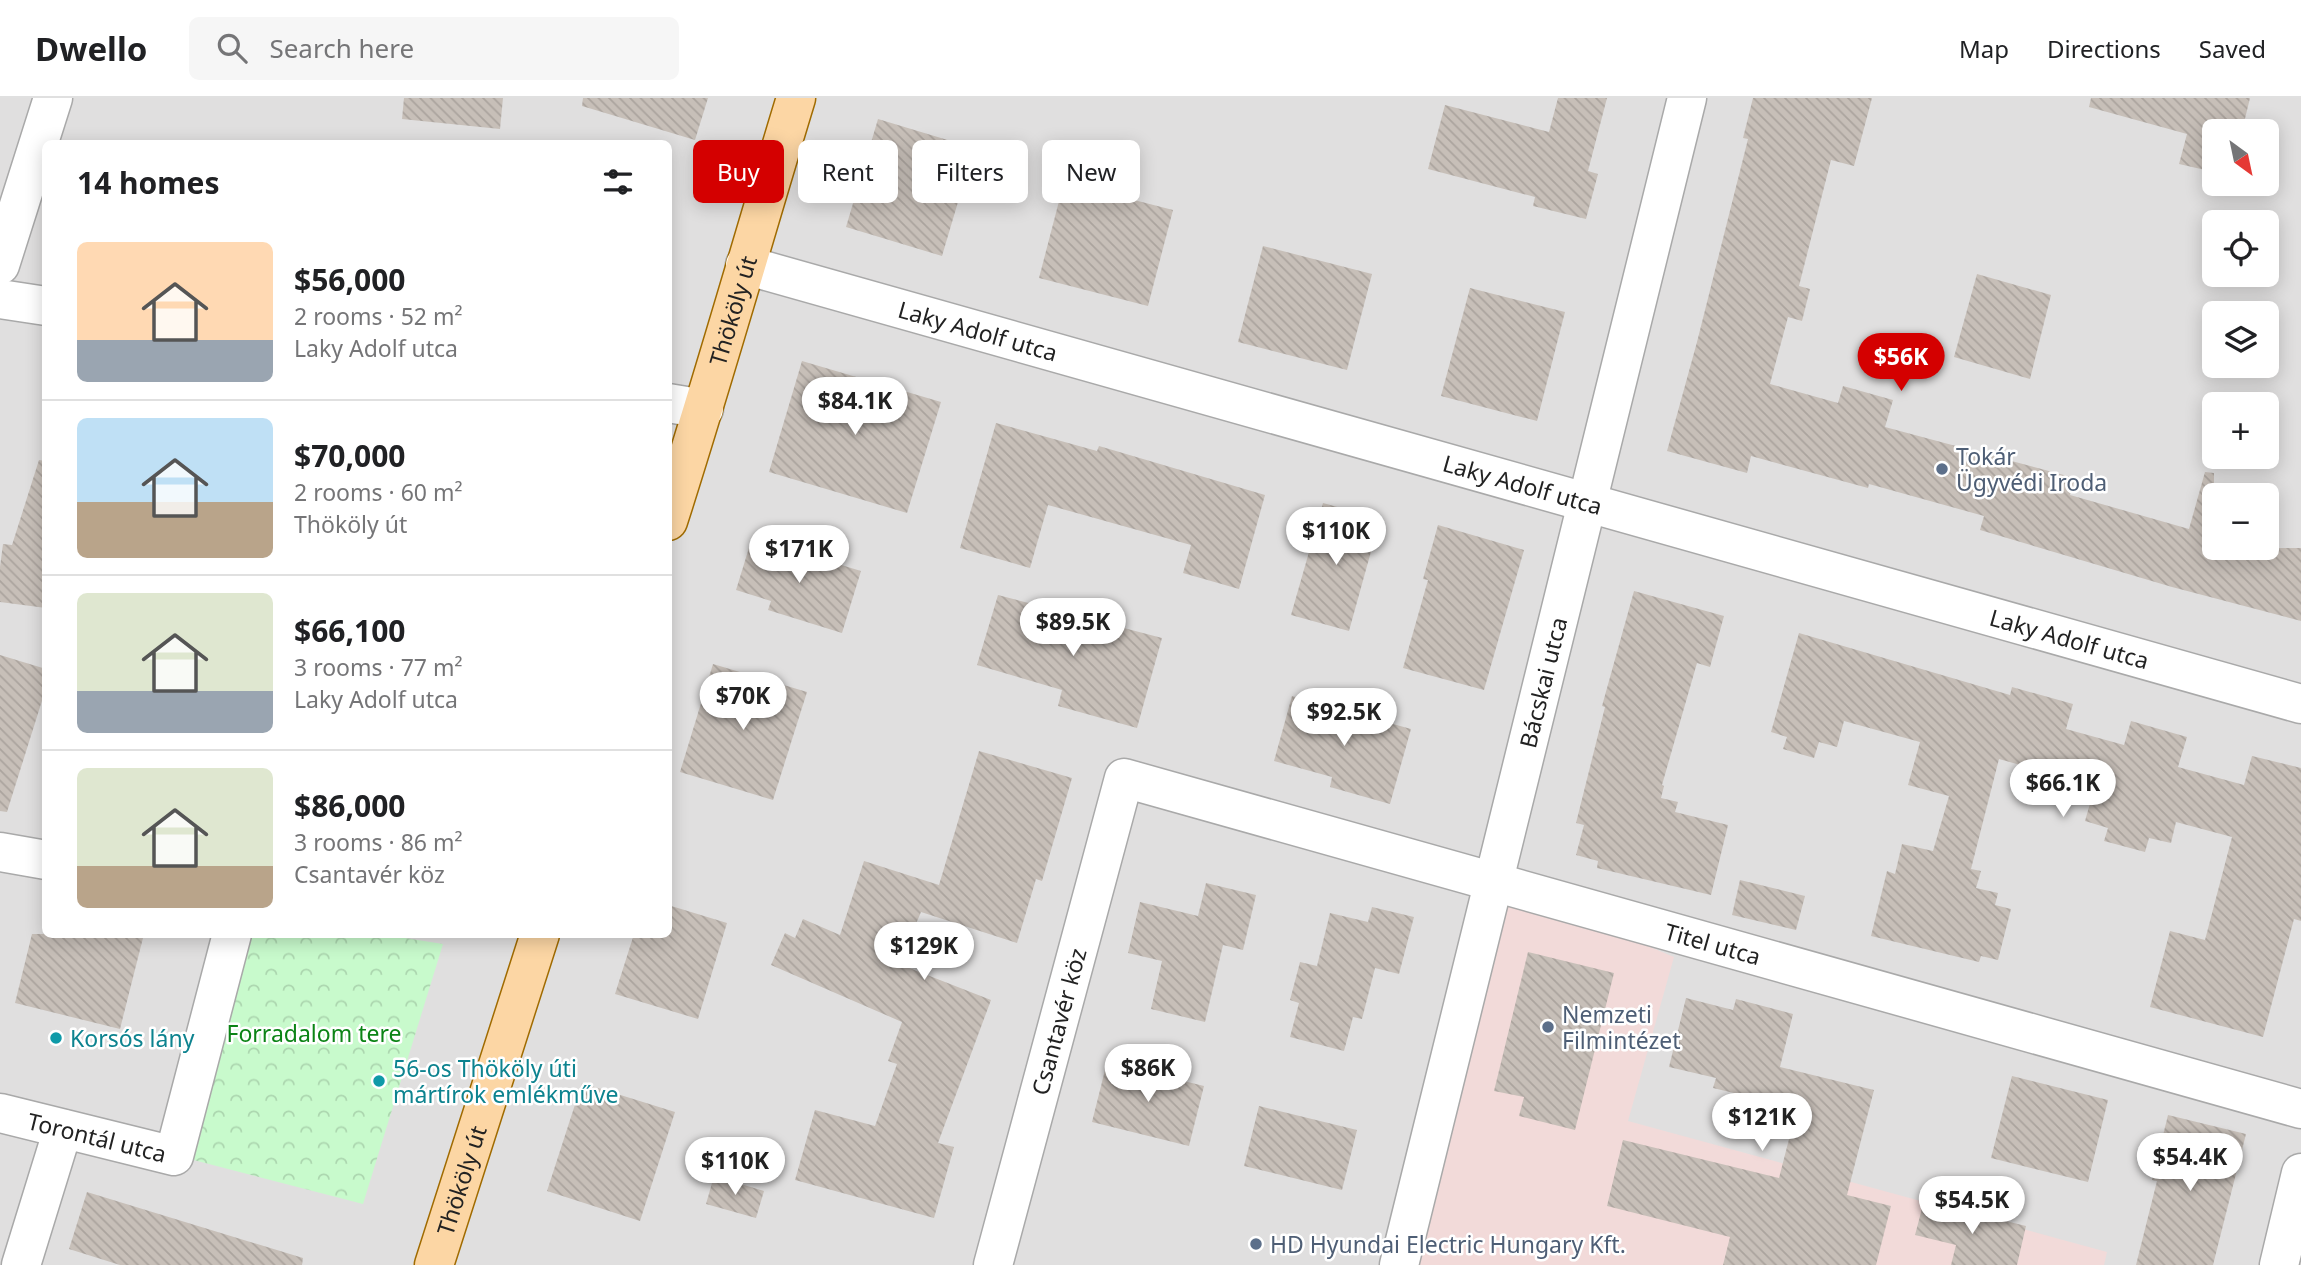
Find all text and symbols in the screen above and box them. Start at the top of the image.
search box [189,17,679,80]
text: Dwello [35,26,147,71]
icon: search [213,29,251,67]
text: Search here [269,30,414,66]
text: Map [1959,32,2009,65]
text: Directions [2047,32,2161,65]
text: Saved [2199,32,2266,65]
north arrow [2202,119,2278,196]
map controls [2202,119,2279,560]
chip: Buy [693,140,784,203]
chip: Rent [798,140,898,203]
chip: Filters [912,140,1028,203]
chip: New [1042,140,1140,203]
text: 14 homes [77,162,220,203]
icon: filters [599,163,637,201]
button: locate [2202,210,2279,287]
street label: Thököly út [701,252,764,370]
text: $56,000 [294,259,406,300]
icon: home [133,270,217,354]
street label: Laky Adolf utca [895,293,1061,368]
text: 2 rooms · 52 m² [294,300,463,332]
button: layers [2202,301,2279,378]
text: Laky Adolf utca [294,332,458,364]
pin: $56K [1860,334,1942,393]
text: $56K [1874,340,1928,372]
pin: $84.1K [798,378,912,437]
text: $84.1K [818,384,892,416]
button: + [2202,392,2279,469]
text: $70,000 [294,435,406,476]
place label: Tokár Ügyvédi Iroda [1956,440,2107,498]
icon: home [133,446,217,530]
street label: Laky Adolf utca [1439,447,1606,522]
marker: Tokár Ügyvédi Iroda [1934,461,1950,477]
text: 2 rooms · 60 m² [294,476,463,508]
button: − [2202,483,2279,560]
text: Thököly út [294,508,407,540]
pin: $110K [1287,508,1385,567]
text: $110K [1302,514,1370,546]
pin: $171K [750,526,848,585]
text: $171K [765,532,833,564]
pin: $89.5K [1016,598,1130,658]
street label: Laky Adolf utca [1986,601,2153,676]
text: $89.5K [1036,605,1110,637]
text: $66,100 [294,610,406,651]
street label: Bácskai utca [1511,614,1574,751]
icon: home [133,621,217,705]
text: 3 rooms · 77 m² [294,651,463,683]
pin: $70K [702,672,784,732]
text: $70K [716,679,770,711]
text: Laky Adolf utca [294,683,458,715]
pin: $92.5K [1287,688,1401,748]
text: $92.5K [1307,695,1381,727]
pin: $66.1K [2006,760,2120,819]
text: $66.1K [2026,766,2100,798]
text: $86,000 [294,785,406,826]
icon: home [133,796,217,880]
text: 3 rooms · 86 m² [294,826,463,858]
text: Csantavér köz [294,858,445,890]
street label: Titel utca [1661,915,1765,972]
pin: $129K [875,922,973,982]
text: $129K [890,929,958,961]
street label: Csantavér köz [1023,945,1094,1099]
place label: Nemzeti Filmintézet [1562,998,1681,1056]
park label: Forradalom tere [227,1017,401,1049]
marker: Nemzeti Filmintézet [1540,1019,1556,1035]
place label: Korsós lány [70,1022,195,1054]
marker: Korsós lány [48,1030,64,1046]
pin: $86K [1107,1044,1189,1104]
text: $86K [1121,1051,1175,1083]
place label: 56-os Thököly úti mártírok emlékműve [393,1052,618,1110]
marker: 56-os Thököly úti mártírok emlékműve [371,1073,387,1089]
pin: $121K [1713,1094,1811,1153]
text: $121K [1728,1100,1796,1132]
street label: Torontál utca [24,1104,170,1170]
street label: Thököly út [429,1121,494,1239]
pin: $54.4K [2133,1134,2247,1193]
pin: $110K [686,1138,784,1197]
text: $54.4K [2153,1140,2227,1172]
text: $110K [701,1144,769,1176]
pin: $54.5K [1915,1176,2029,1236]
text: $54.5K [1935,1183,2009,1215]
place label: HD Hyundai Electric Hungary Kft. [1270,1228,1626,1260]
marker: HD Hyundai Electric Hungary Kft. [1248,1236,1264,1252]

